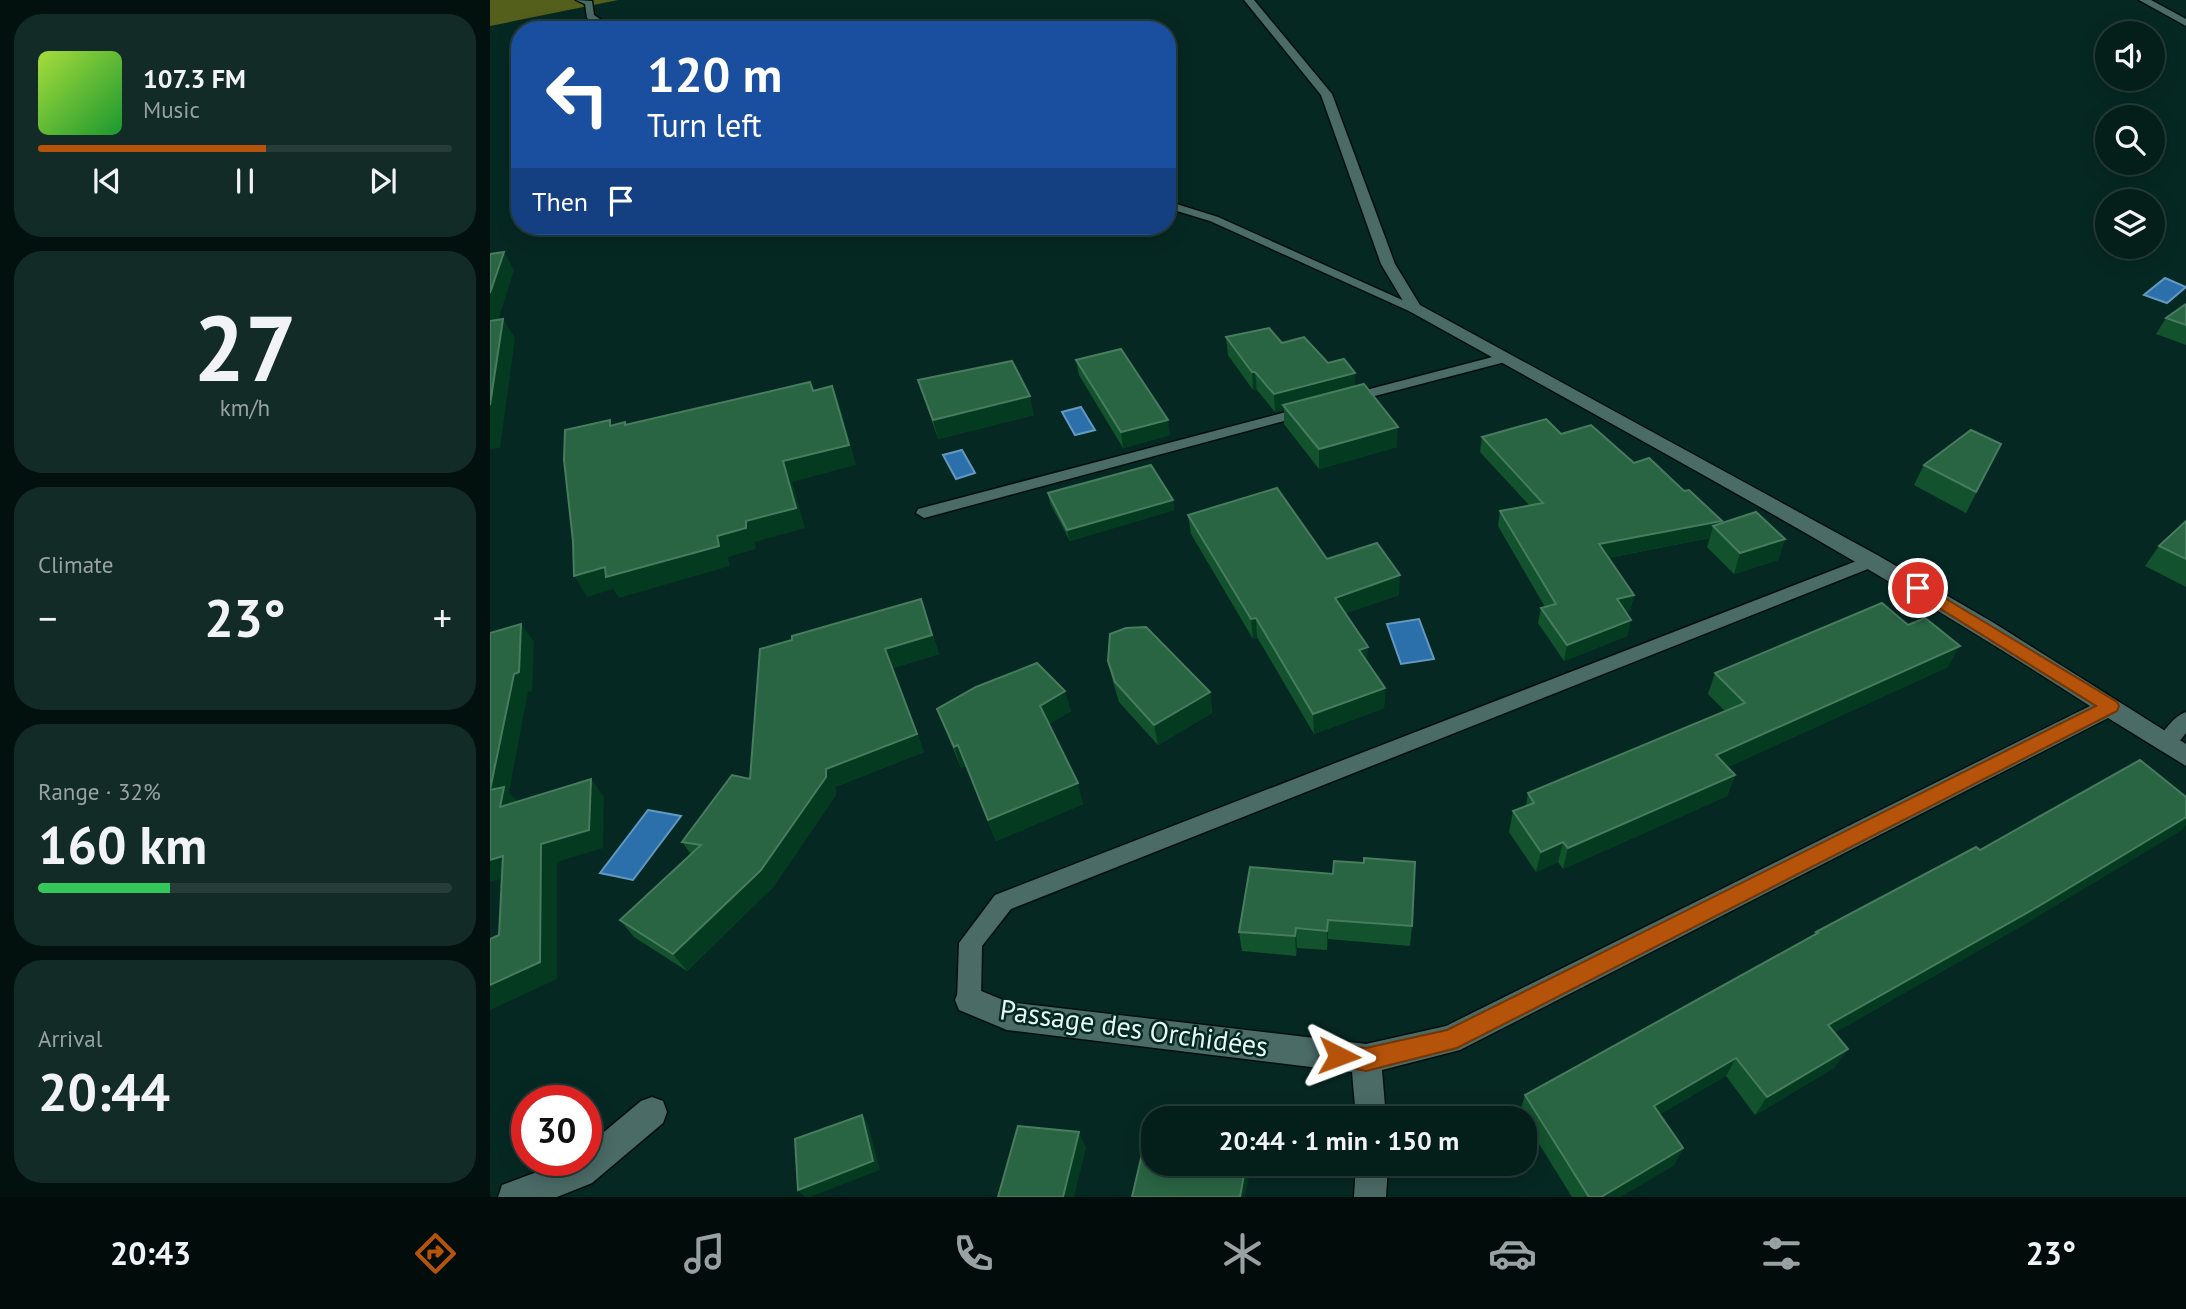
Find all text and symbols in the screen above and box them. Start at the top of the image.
map controls [2095,21,2165,259]
button: sound [2095,21,2165,91]
text: 120 m [647,42,782,106]
icon: left [532,49,623,140]
text: 107.3 FM [143,62,246,95]
text: Music [143,95,200,124]
text: Turn left [647,104,762,146]
button: search [2095,105,2165,175]
icon: previous [88,162,126,200]
icon: pause [226,162,264,200]
icon: next [364,162,402,200]
icon: arrive [602,182,640,220]
text: Then [532,185,588,218]
button: layers [2095,189,2165,259]
text: 27 [193,288,297,406]
text: km/h [220,393,270,422]
text: Climate [38,550,113,579]
pin [1888,558,1948,618]
icon: arrive [1899,569,1937,607]
text: 23° [204,584,286,651]
text: − [38,593,57,642]
text: + [433,593,452,642]
text: Range · 32% [38,777,161,806]
text: 160 km [38,811,207,878]
street label: Passage des Orchidées [998,990,1271,1065]
position arrow [1302,1019,1376,1093]
text: Arrival [38,1024,102,1053]
text: 20:44 [38,1058,170,1125]
speed limit sign: 30 [511,1085,602,1176]
text: 20:44 · 1 min · 150 m [1219,1124,1459,1157]
icon: directions [411,1229,460,1278]
icon: music [680,1229,729,1278]
icon: phone [949,1229,998,1278]
icon: climate [1218,1229,1267,1278]
icon: car [1488,1229,1537,1278]
icon: filters [1757,1229,1806,1278]
text: 20:43 [110,1232,191,1274]
text: 23° [2026,1232,2076,1274]

